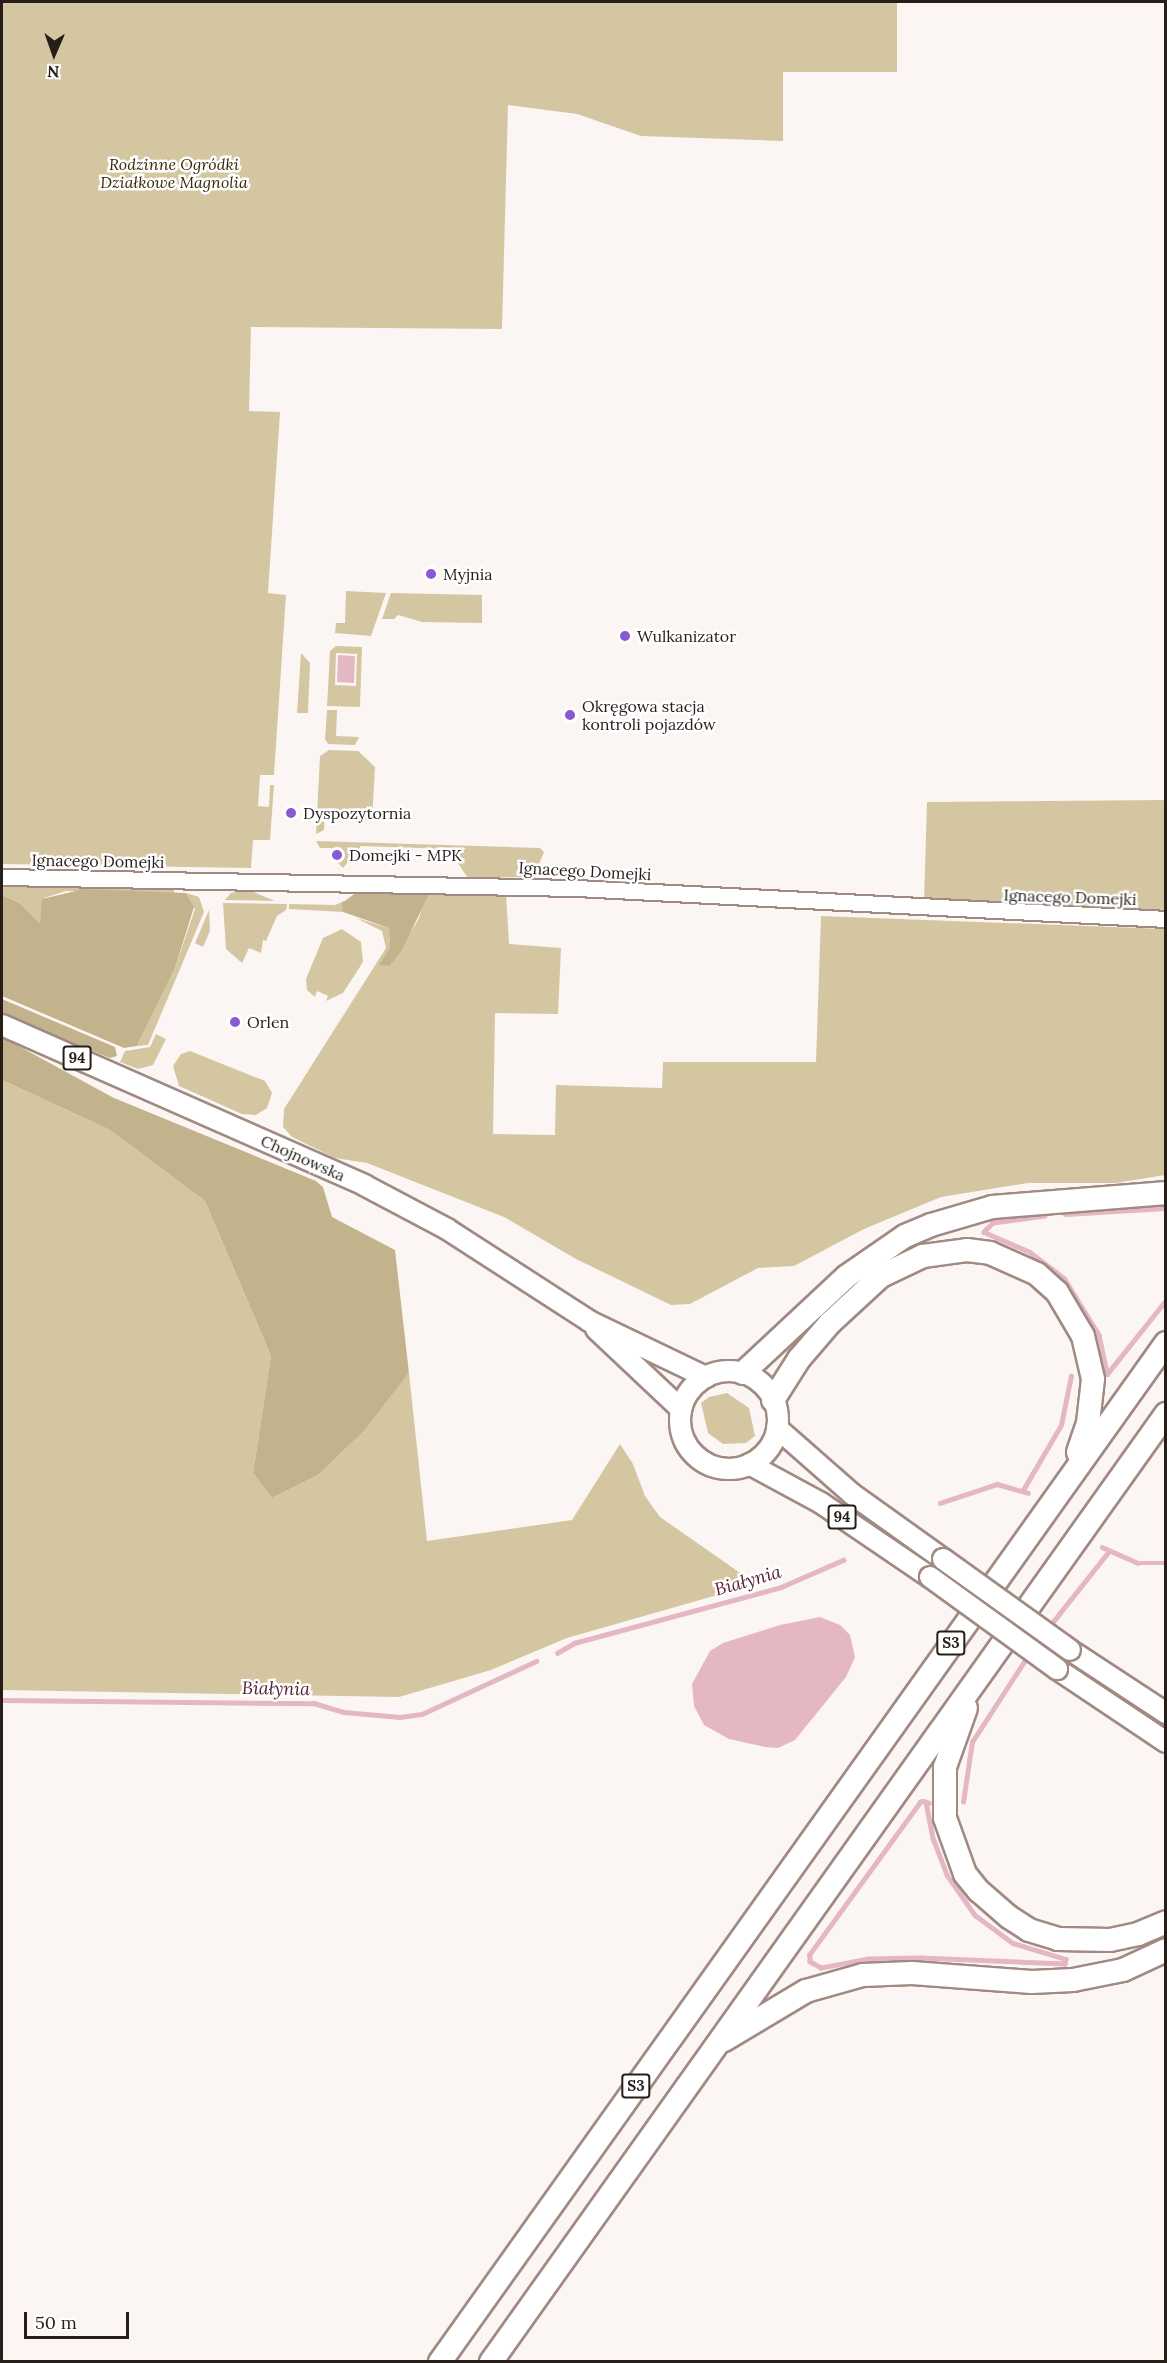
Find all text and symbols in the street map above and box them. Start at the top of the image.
north arrow [24,24,84,84]
text: N [47,62,60,82]
park label: Rodzinne Ogródki Działkowe Magnolia [100,154,248,192]
place label: Myjnia [443,564,493,584]
marker: Myjnia [424,567,438,581]
place label: Wulkanizator [637,626,736,646]
marker: Wulkanizator [618,629,632,643]
place label: Okręgowa stacja kontroli pojazdów [582,696,716,734]
marker: Okręgowa stacja kontroli pojazdów [563,708,577,722]
place label: Dyspozytornia [303,803,411,823]
marker: Dyspozytornia [284,806,298,820]
place label: Domejki - MPK [349,845,462,865]
marker: Domejki - MPK [330,848,344,862]
street label: Ignacego Domejki [31,850,165,872]
street label: Ignacego Domejki [518,858,652,884]
street label: Ignacego Domejki [1003,885,1137,909]
place label: Orlen [247,1012,289,1032]
marker: Orlen [228,1015,242,1029]
road number: 94 [62,1046,92,1070]
street label: Chojnowska [258,1131,348,1185]
road number: 94 [827,1505,857,1529]
water label: Białynia [712,1561,784,1601]
road number: S3 [936,1631,966,1655]
water label: Białynia [242,1678,310,1700]
road number: S3 [621,2074,651,2098]
scale bar [27,2300,132,2338]
text: 50 m [35,2311,77,2334]

